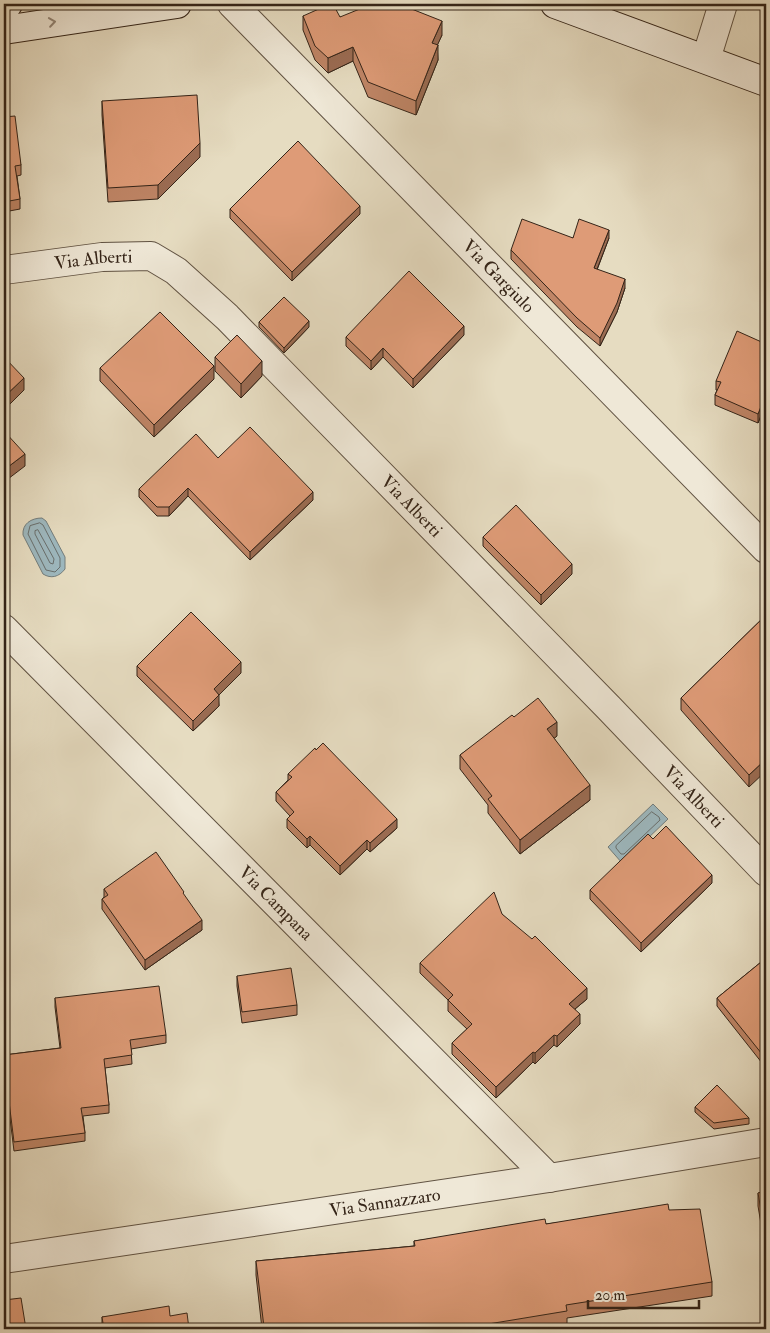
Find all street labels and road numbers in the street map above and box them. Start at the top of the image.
street label: Via Gargiulo [457,235,540,318]
street label: Via Alberti [53,245,133,275]
street label: Via Alberti [376,470,447,543]
street label: Via Alberti [658,761,729,833]
street label: Via Campana [233,861,318,946]
street label: Via Sannazzaro [328,1183,442,1223]

